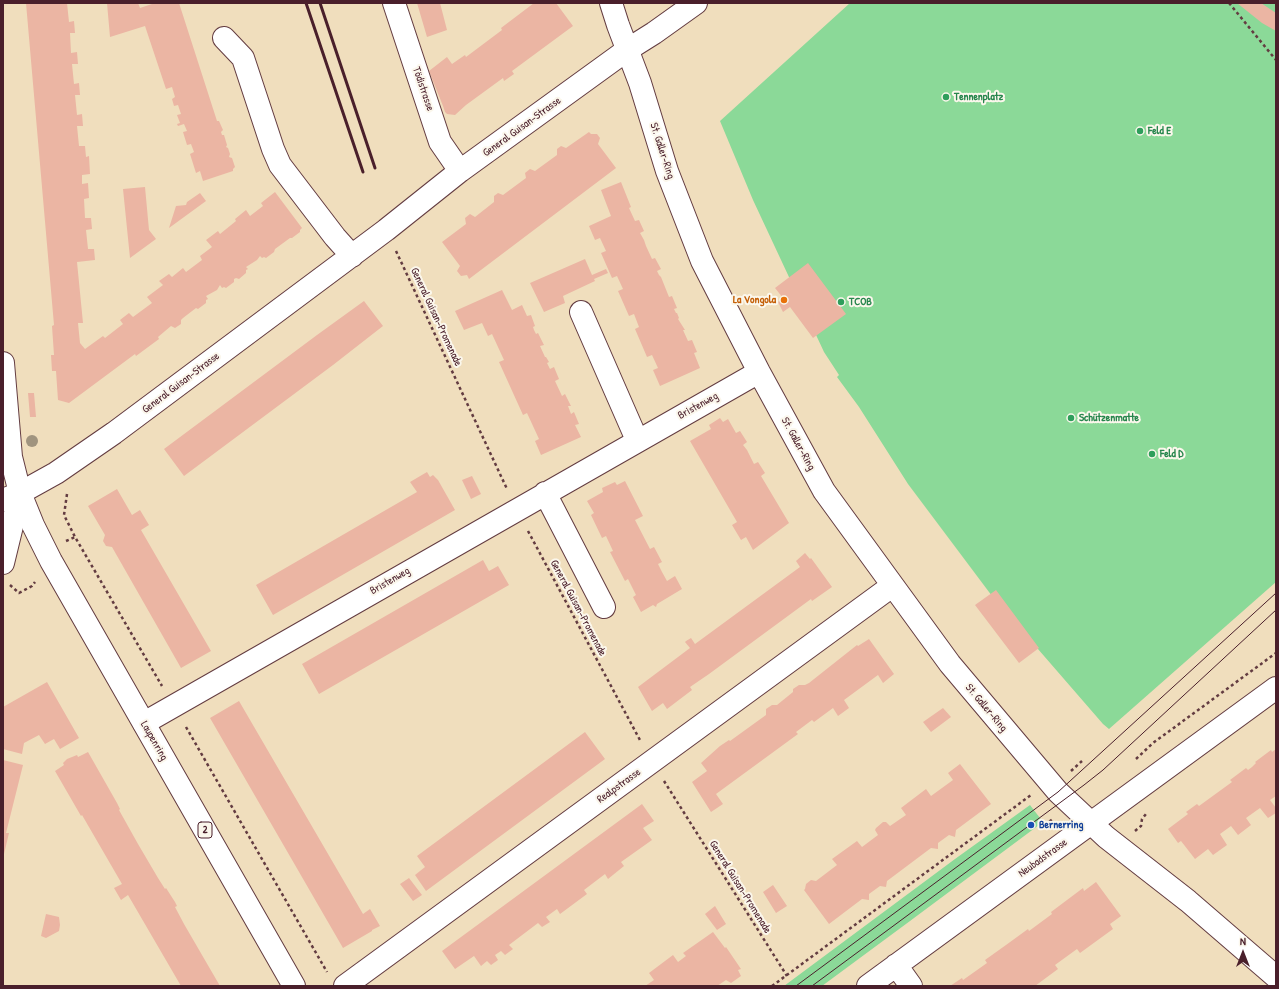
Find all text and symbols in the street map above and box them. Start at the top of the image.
street label: Tödistrasse [409,65,437,113]
place label: Tennenplatz [954,90,1003,104]
marker: Tennenplatz [941,92,951,102]
street label: General Guisan-Strasse [480,94,564,160]
street label: St. Galler-Ring [647,121,677,181]
place label: Feld E [1148,124,1171,138]
marker: Feld E [1135,126,1145,136]
street label: General Guisan-Promenade [407,266,465,368]
place label: La Vongola [733,293,776,307]
marker: La Vongola [779,295,789,305]
place label: TCOB [849,295,872,309]
marker: TCOB [836,297,846,307]
street label: General Guisan-Strasse [140,350,222,416]
street label: Bristenweg [676,390,720,422]
place label: Schützenmatte [1079,411,1139,425]
marker: Schützenmatte [1066,413,1076,423]
street label: St. Galler-Ring [778,415,818,473]
place label: Feld D [1160,447,1183,461]
marker: Feld D [1147,449,1157,459]
street label: General Guisan-Promenade [547,558,609,658]
street label: Bristenweg [368,564,412,598]
street label: St. Galler-Ring [962,681,1010,735]
street label: Laupenring [137,719,171,763]
street label: Realpstrasse [595,766,643,806]
place label: Bernerring [1039,818,1083,832]
marker: Bernerring [1026,820,1036,830]
road number: 2 [198,822,212,838]
street label: Neubadstrasse [1016,836,1070,880]
street label: General Guisan-Promenade [706,838,774,936]
north arrow [1223,933,1263,973]
text: N [1240,934,1246,948]

